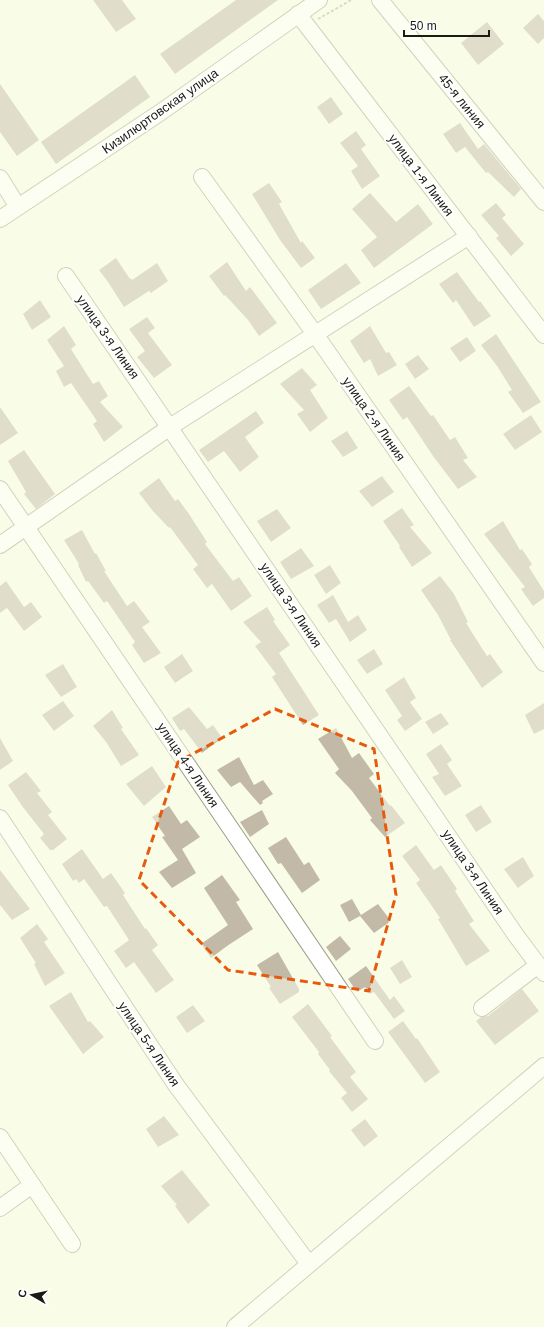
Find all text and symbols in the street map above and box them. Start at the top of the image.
scale bar [404,12,489,38]
text: 50 m [410,19,437,33]
street label: Кизилюртовская улица [99,65,222,157]
street label: 45-я линия [435,71,489,131]
street label: улица 1-я Линия [385,131,457,219]
street label: улица 3-я Линия [74,292,142,382]
street label: улица 2-я Линия [340,374,408,464]
street label: улица 3-я Линия [257,560,325,650]
street label: улица 4-я Линия [154,720,222,810]
street label: улица 3-я Линия [439,827,507,917]
street label: улица 5-я Линия [115,999,183,1089]
north arrow [12,1275,52,1315]
text: С [16,1289,29,1298]

